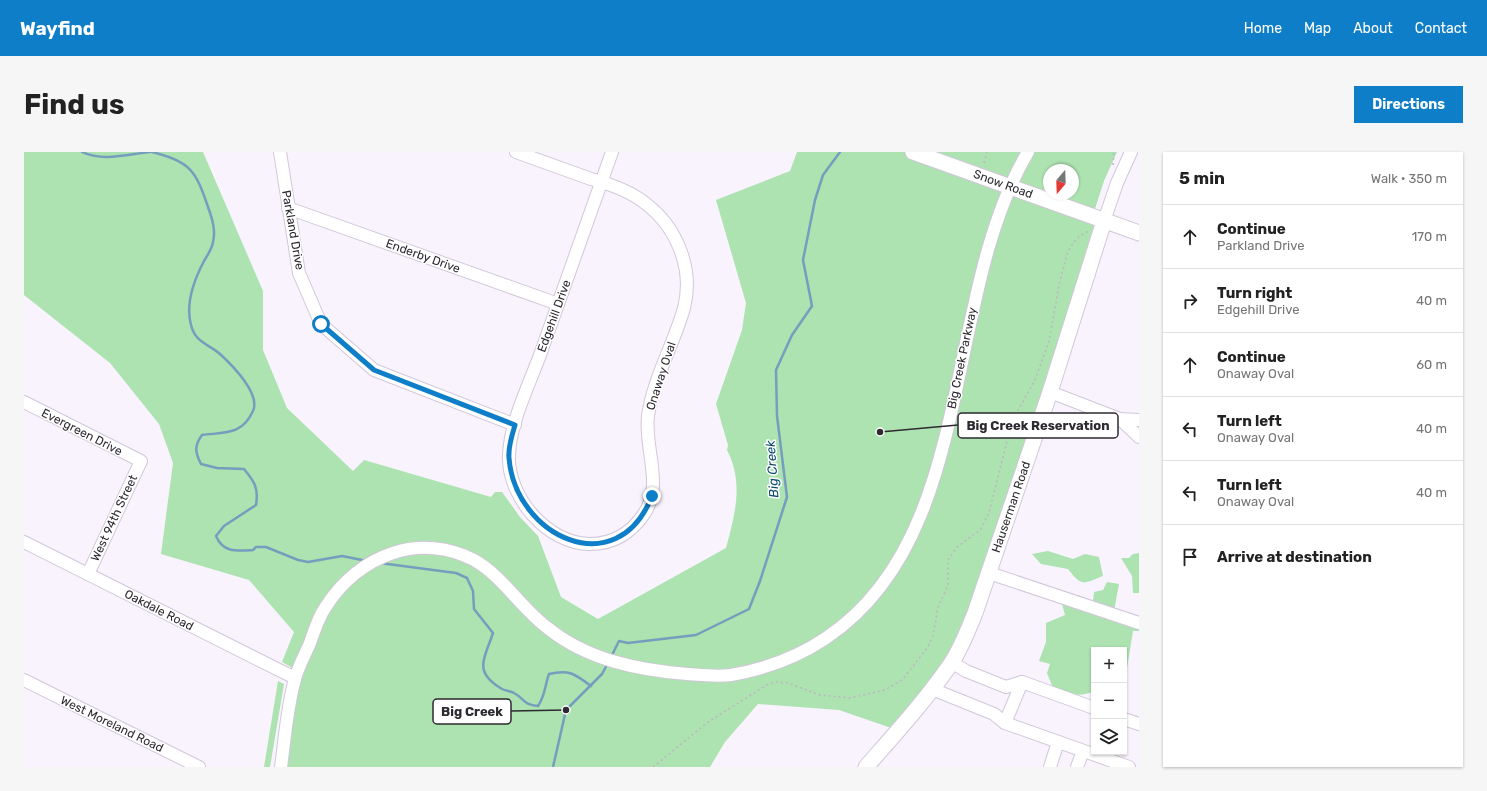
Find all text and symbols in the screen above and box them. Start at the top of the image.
text: Wayfind [20,17,95,40]
text: Home [1244,20,1282,37]
text: Map [1304,20,1331,37]
text: About [1353,20,1393,37]
text: Contact [1415,20,1467,37]
button: Directions [1354,86,1463,123]
text: Find us [24,88,124,121]
north arrow [1043,164,1079,200]
street label: Snow Road [971,167,1035,201]
text: 5 min [1179,168,1225,188]
text: Walk · 350 m [1371,171,1447,186]
street label: Parkland Drive [279,189,307,271]
text: Continue [1217,220,1286,238]
icon: ahead [1179,226,1201,248]
text: 170 m [1412,229,1447,244]
street label: Enderby Drive [384,236,462,276]
text: Parkland Drive [1217,238,1304,253]
street label: Edgehill Drive [534,278,574,354]
text: Turn right [1217,284,1292,302]
icon: right [1179,290,1201,312]
text: 40 m [1416,293,1447,308]
text: Edgehill Drive [1217,302,1299,317]
street label: Big Creek Parkway [944,306,980,410]
route start [312,315,330,333]
street label: Onaway Oval [643,340,679,412]
text: Continue [1217,348,1286,366]
icon: ahead [1179,354,1201,376]
text: 60 m [1416,357,1447,372]
text: Onaway Oval [1217,366,1294,381]
street label: Evergreen Drive [39,406,125,459]
text: Turn left [1217,412,1282,430]
callout: Big Creek Reservation [958,413,1118,438]
text: Big Creek Reservation [966,418,1110,433]
icon: left [1179,418,1201,440]
text: 40 m [1416,421,1447,436]
text: Onaway Oval [1217,430,1294,445]
water label: Big Creek [762,439,782,498]
street label: Hauserman Road [989,459,1033,555]
street label: West 94th Street [88,472,140,563]
text: Turn left [1217,476,1282,494]
icon: left [1179,482,1201,504]
text: 40 m [1416,485,1447,500]
route end [643,487,661,505]
text: Onaway Oval [1217,494,1294,509]
icon: arrive [1179,546,1201,568]
text: Arrive at destination [1217,548,1372,566]
street label: Oakdale Road [122,587,196,633]
map controls [1091,647,1127,755]
button: + [1091,647,1127,683]
button: − [1091,683,1127,719]
street label: West Moreland Road [58,693,166,755]
callout: Big Creek [433,699,511,724]
text: Big Creek [441,704,503,719]
button: layers [1091,719,1127,755]

